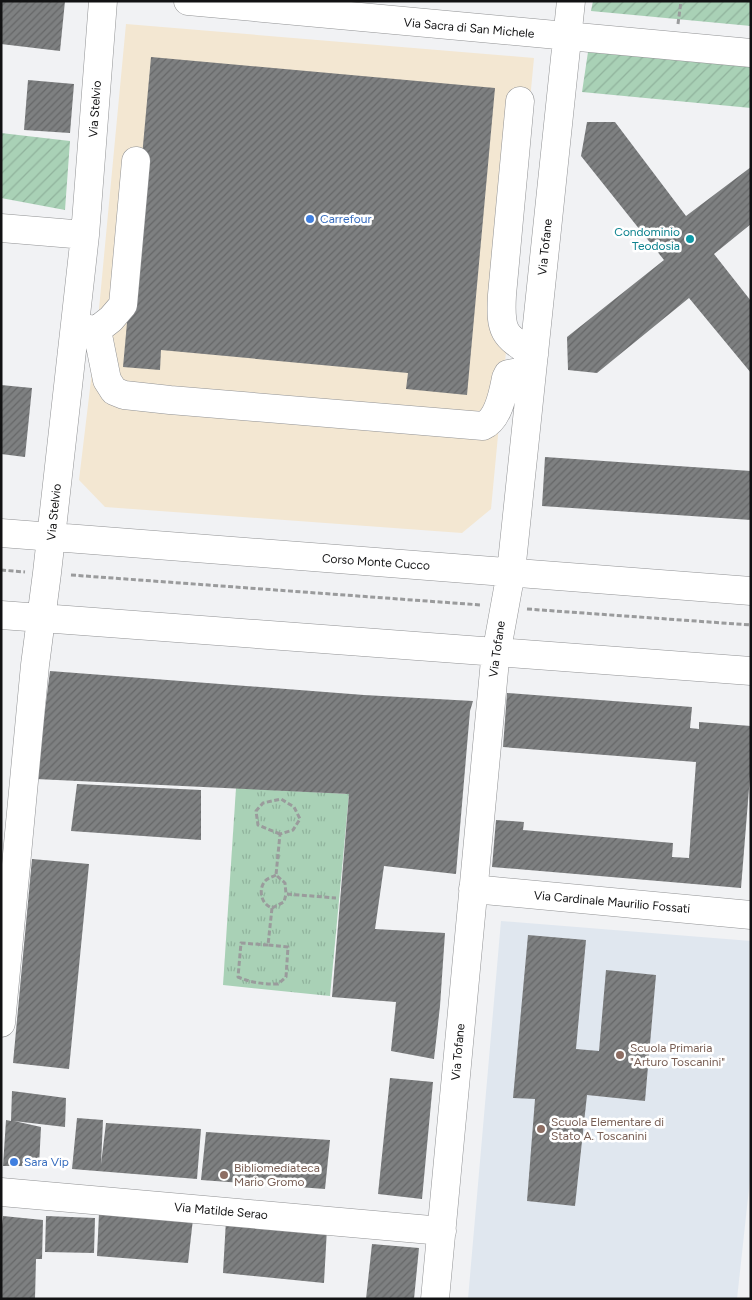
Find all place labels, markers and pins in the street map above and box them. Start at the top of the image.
place label: Carrefour [320,212,372,226]
marker: Carrefour [304,213,316,225]
place label: Condominio Teodosia [614,225,680,253]
marker: Condominio Teodosia [684,233,696,245]
place label: Scuola Primaria "Arturo Toscanini" [630,1041,725,1069]
marker: Scuola Primaria "Arturo Toscanini" [614,1049,626,1061]
place label: Scuola Elementare di Stato A. Toscanini [551,1115,664,1143]
marker: Scuola Elementare di Stato A. Toscanini [535,1123,547,1135]
place label: Sara Vip [24,1155,69,1169]
marker: Sara Vip [8,1156,20,1168]
place label: Bibliomediateca Mario Gromo [234,1161,320,1189]
marker: Bibliomediateca Mario Gromo [218,1169,230,1181]

